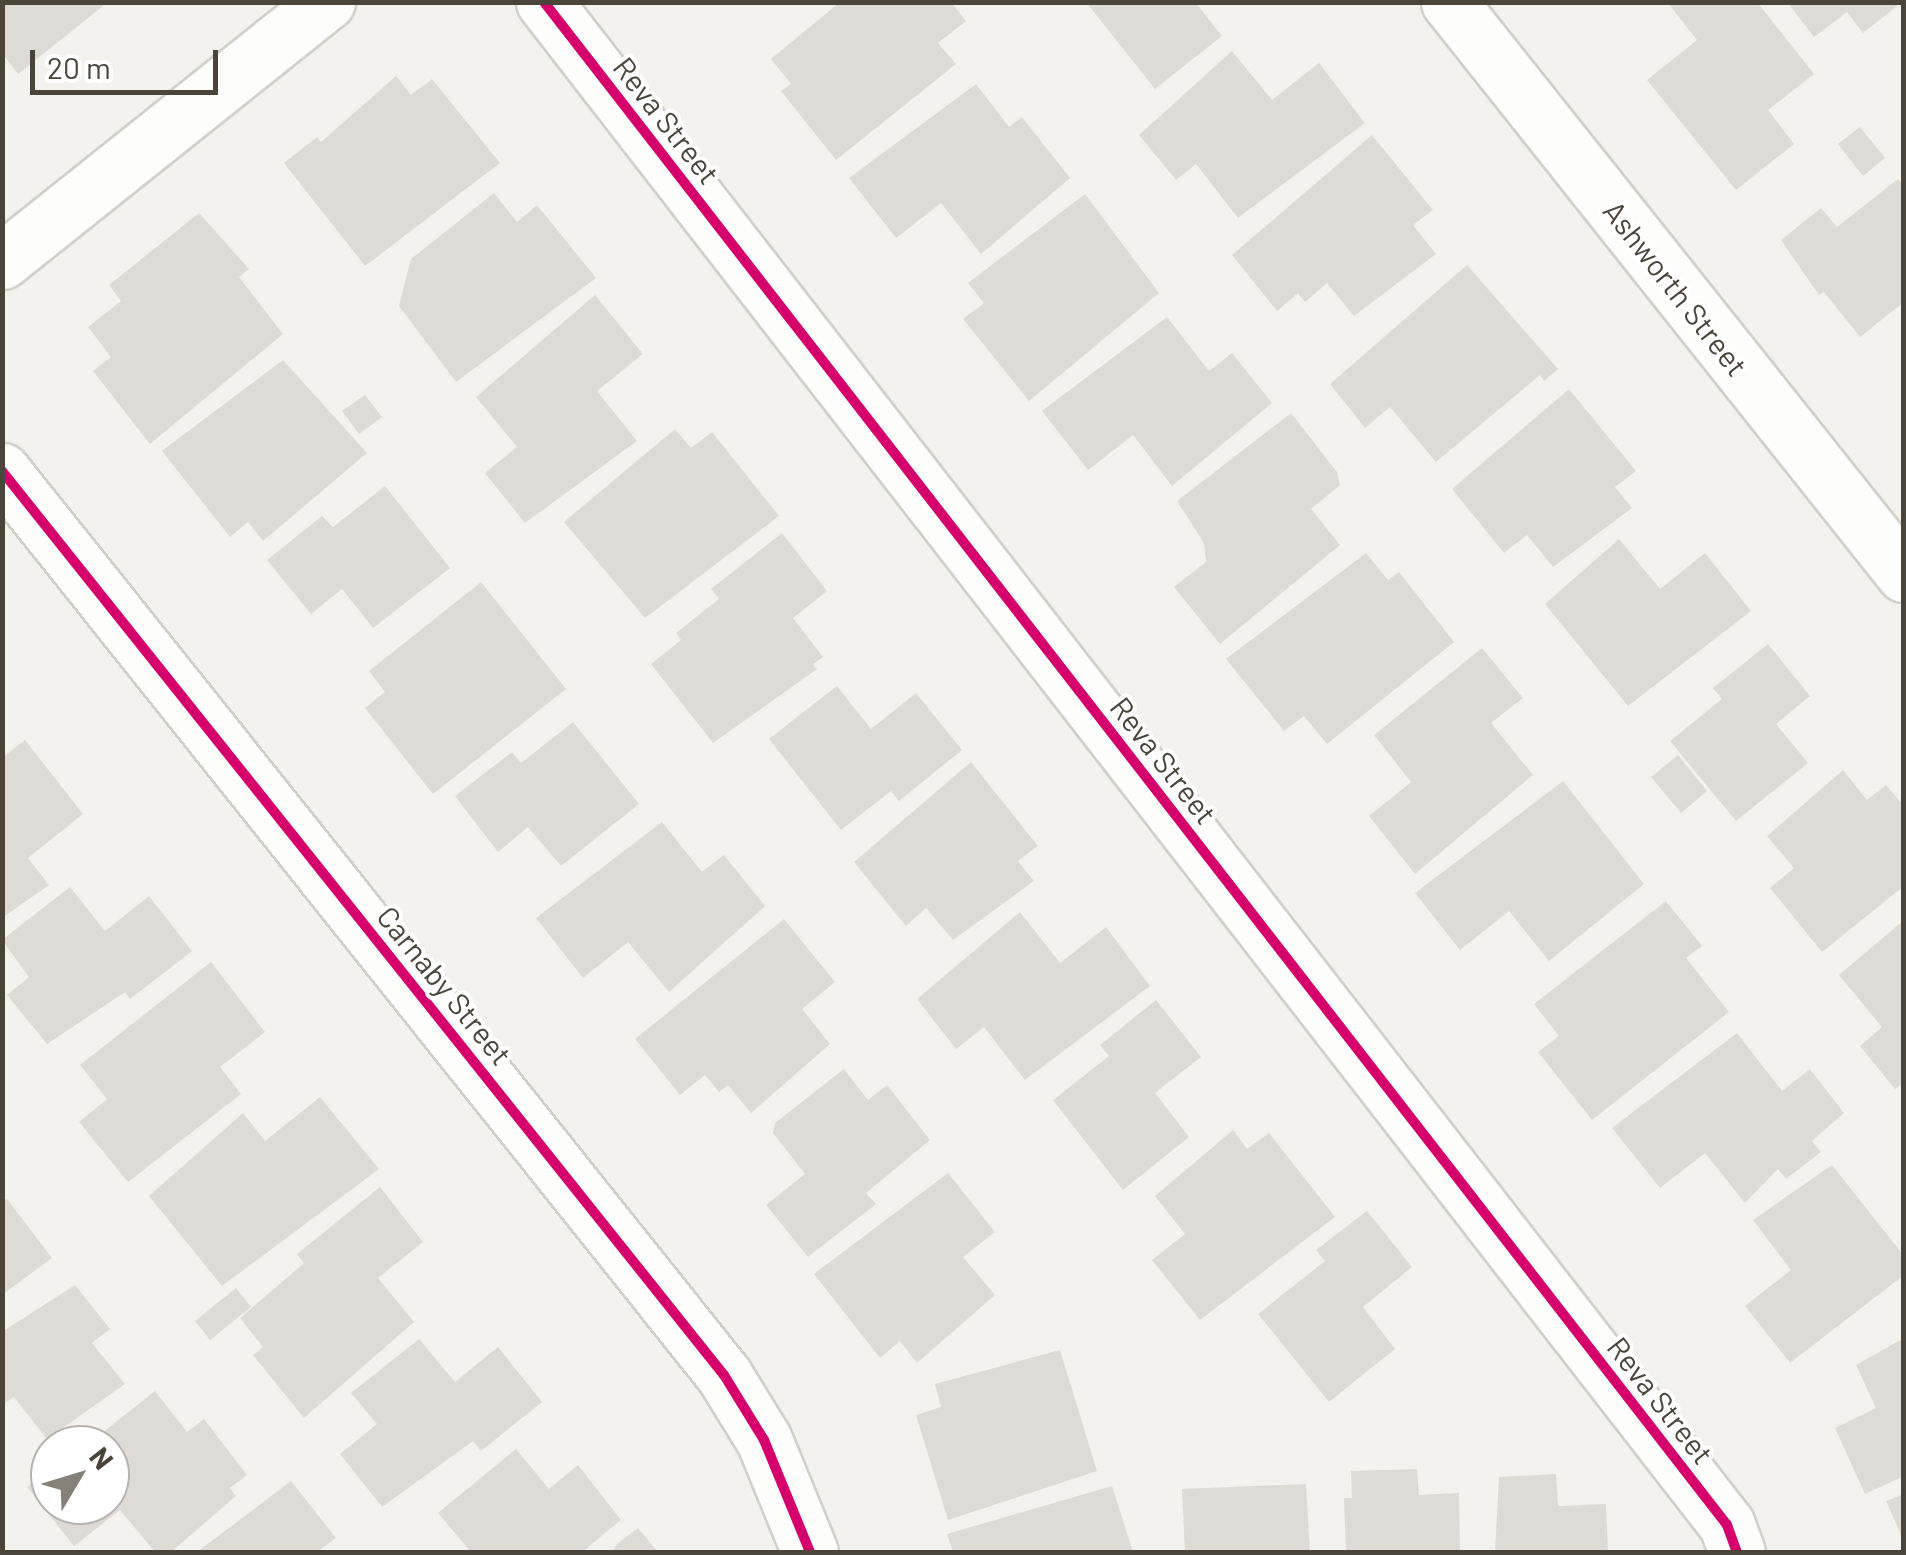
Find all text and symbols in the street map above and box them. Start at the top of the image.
scale bar [35,30,222,92]
text: 20 m [47,49,111,85]
street label: Reva Street [606,49,728,191]
street label: Ashworth Street [1596,193,1756,383]
street label: Reva Street [1103,689,1225,831]
street label: Carnaby Street [370,898,520,1072]
street label: Reva Street [1600,1329,1722,1471]
north arrow [30,1425,130,1525]
text: N [83,1440,121,1476]

